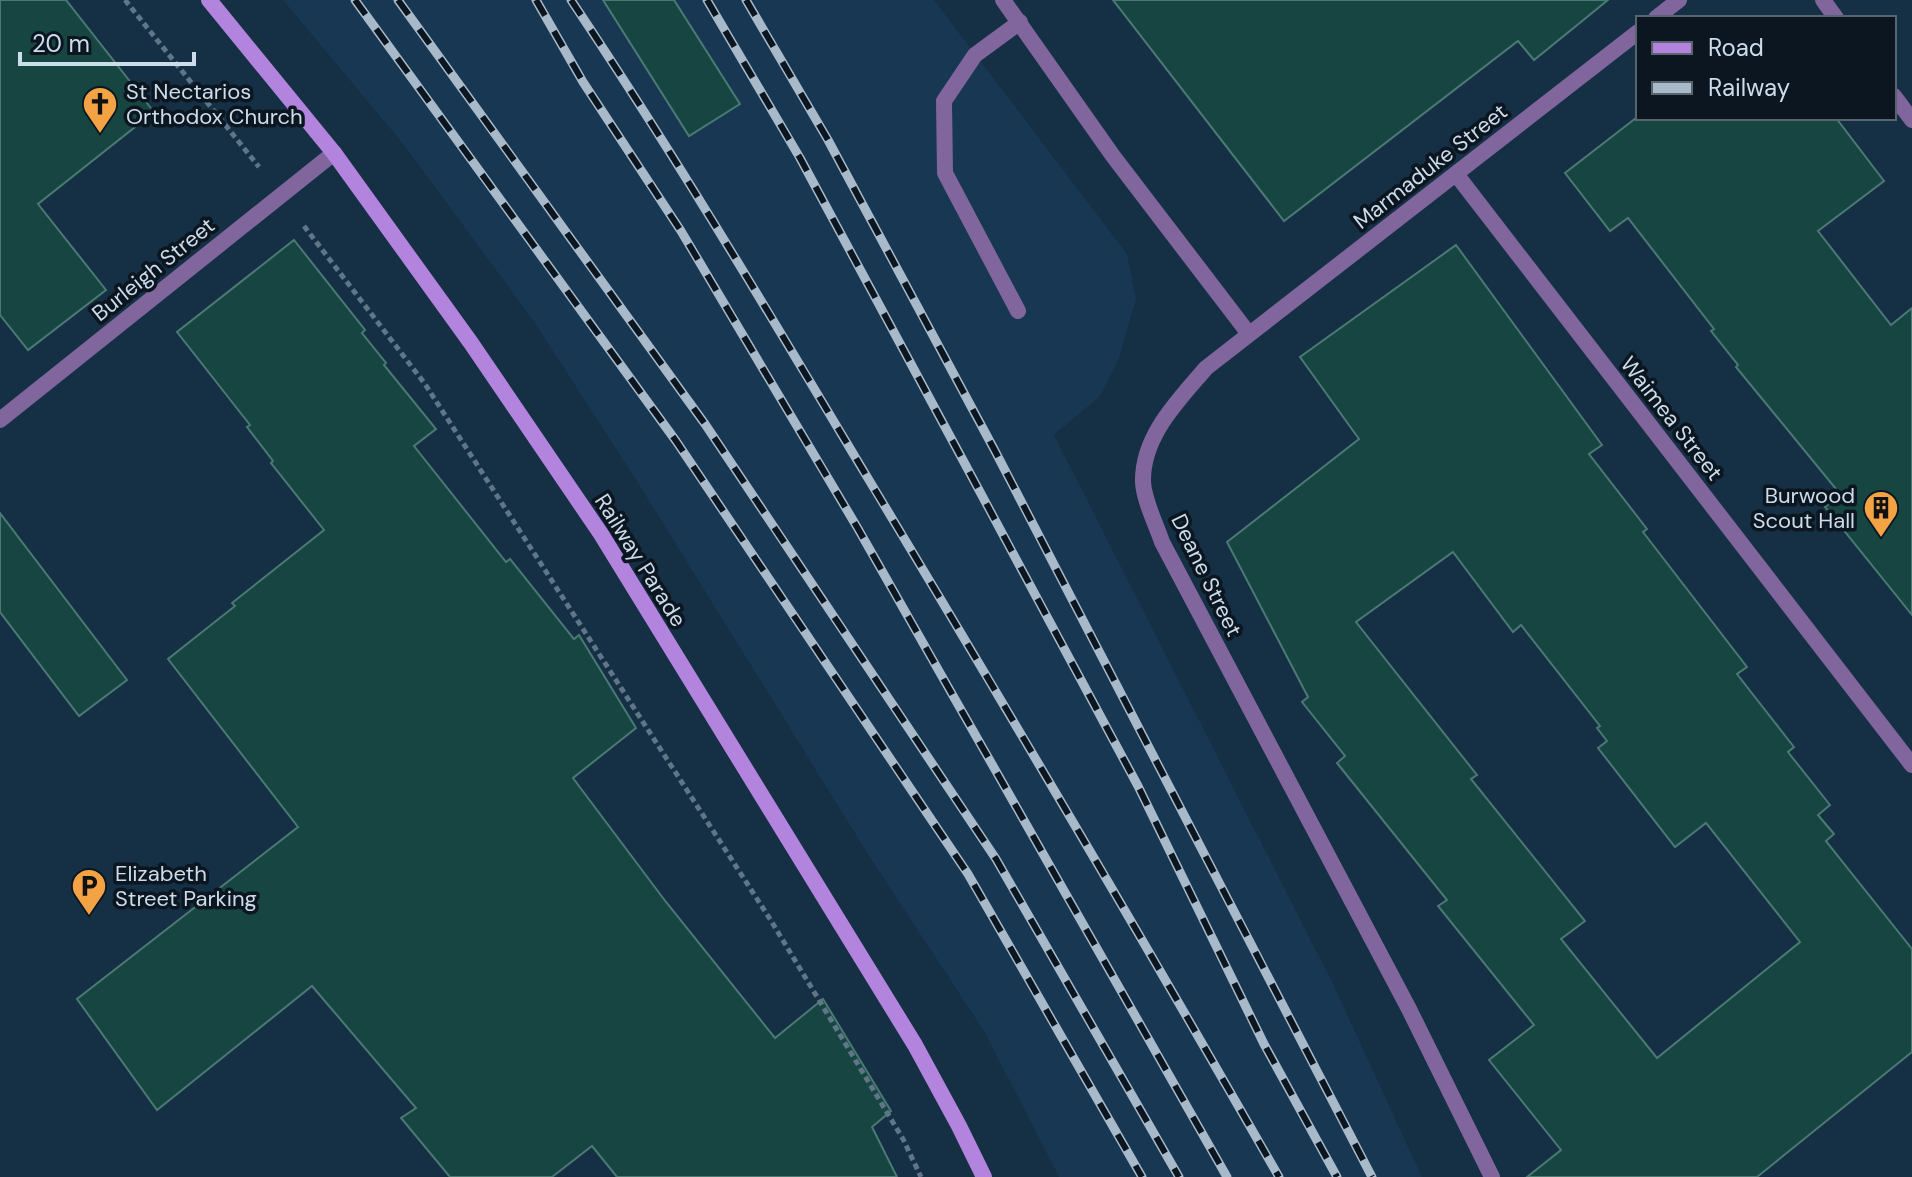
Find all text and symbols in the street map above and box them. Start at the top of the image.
scale bar [20,16,194,66]
legend [1636,16,1896,120]
text: 20 m [32,28,90,59]
text: Road [1708,32,1764,63]
text: Railway [1708,72,1790,103]
place label: St Nectarios Orthodox Church [126,77,303,131]
church icon: St Nectarios Orthodox Church [81,85,119,135]
street label: Marmaduke Street [1347,97,1513,236]
street label: Burleigh Street [86,211,221,328]
street label: Waimea Street [1614,350,1729,486]
place label: Burwood Scout Hall [1753,481,1855,535]
street label: Railway Parade [588,488,693,632]
building icon: Burwood Scout Hall [1862,489,1900,539]
street label: Deane Street [1164,509,1249,641]
place label: Elizabeth Street Parking [115,859,257,913]
parking icon: Elizabeth Street Parking [70,867,108,917]

